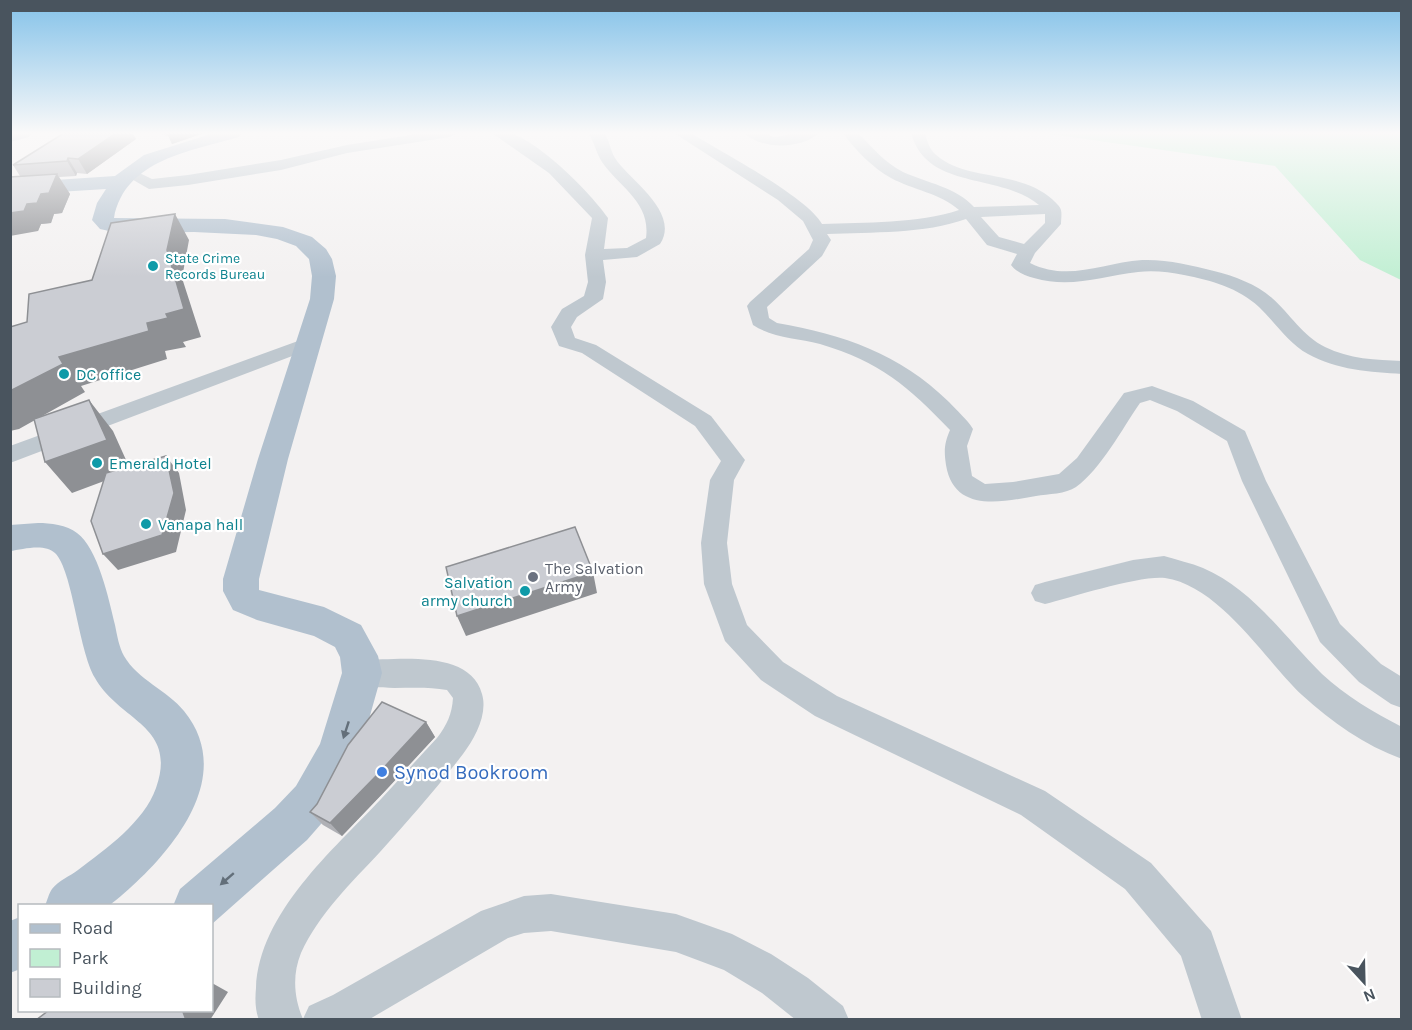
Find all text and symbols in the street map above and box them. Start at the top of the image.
place label: State Crime Records Bureau [165,250,265,283]
marker: State Crime Records Bureau [146,259,160,273]
place label: DC office [76,365,141,384]
marker: DC office [57,367,71,381]
place label: Emerald Hotel [109,454,212,473]
marker: Emerald Hotel [90,456,104,470]
place label: Vanapa hall [158,515,243,534]
marker: Vanapa hall [139,517,153,531]
place label: The Salvation Army [545,559,644,596]
marker: The Salvation Army [526,570,540,584]
place label: Salvation army church [421,573,513,610]
marker: Salvation army church [518,584,532,598]
one-way arrow [341,721,350,739]
place label: Synod Bookroom [394,761,548,784]
marker: Synod Bookroom [375,765,389,779]
one-way arrow [220,872,235,885]
legend [18,904,213,1012]
text: Road [72,917,113,939]
text: Park [72,947,109,969]
north arrow [1334,952,1394,1012]
text: Building [72,977,142,999]
text: N [1361,984,1378,1006]

